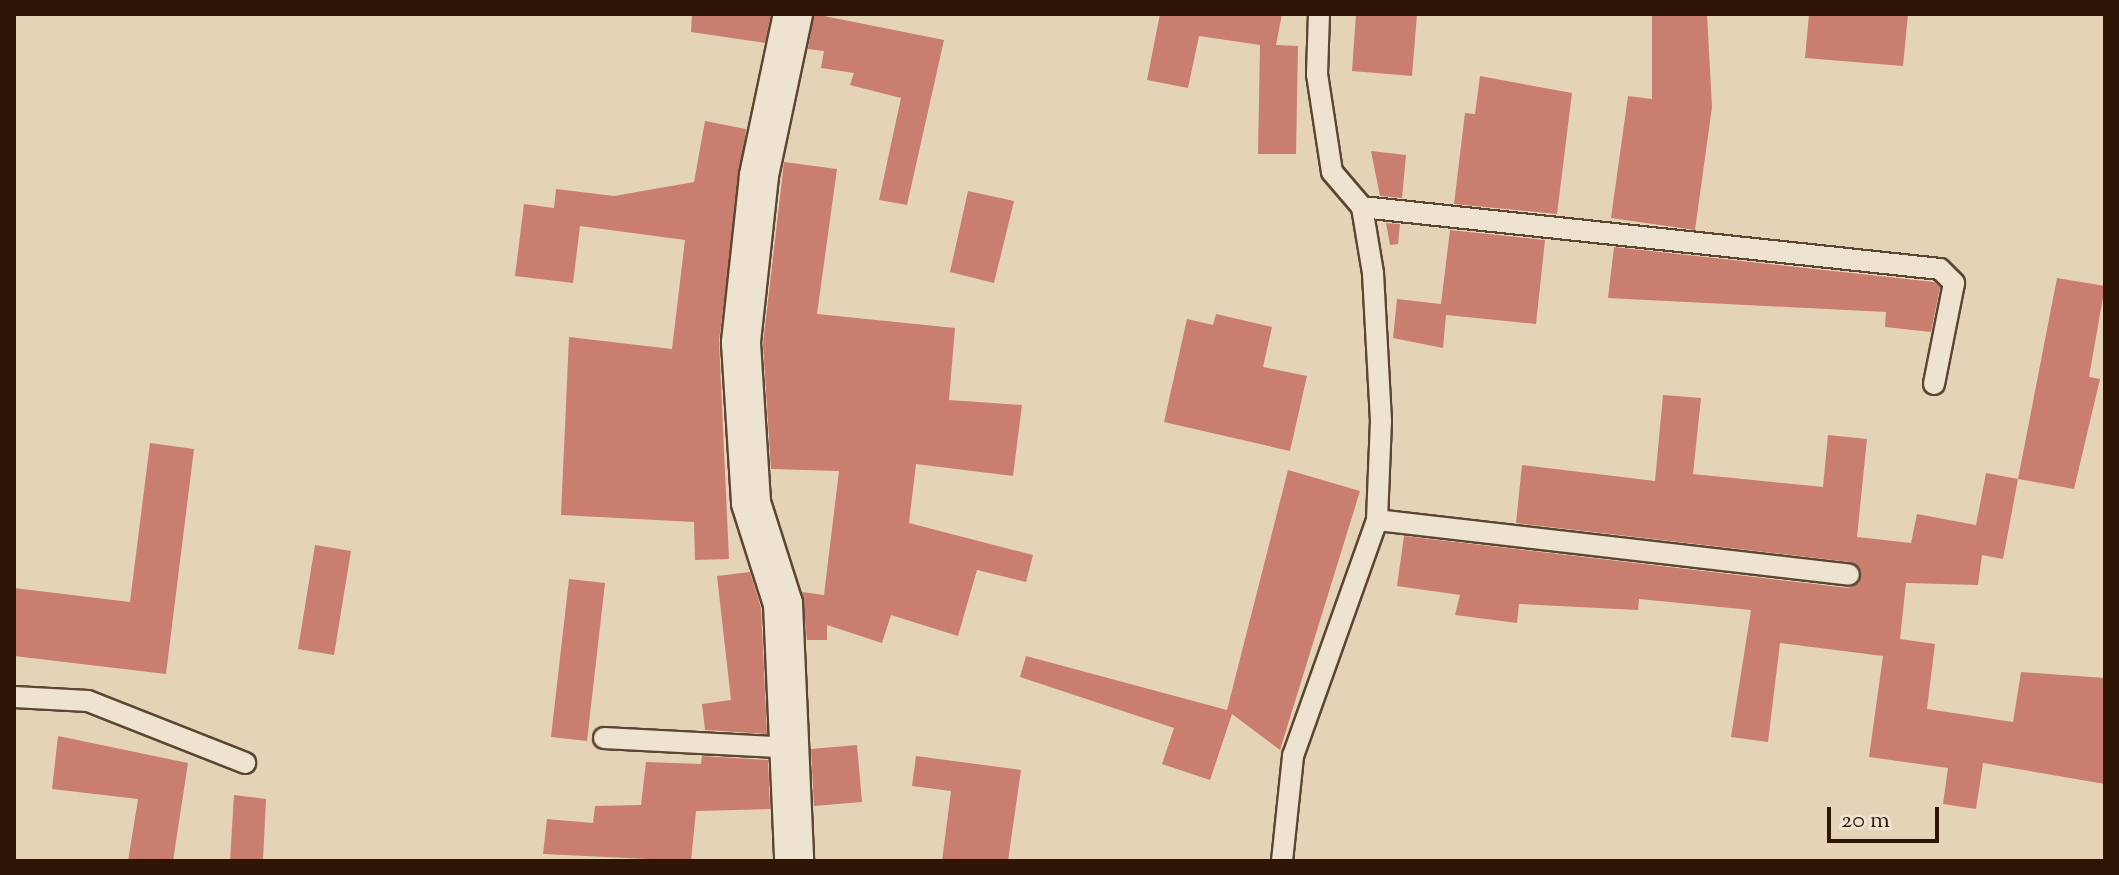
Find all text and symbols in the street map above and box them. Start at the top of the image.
scale bar [1831,791,1943,841]
text: 20 m [1841,804,1890,838]

